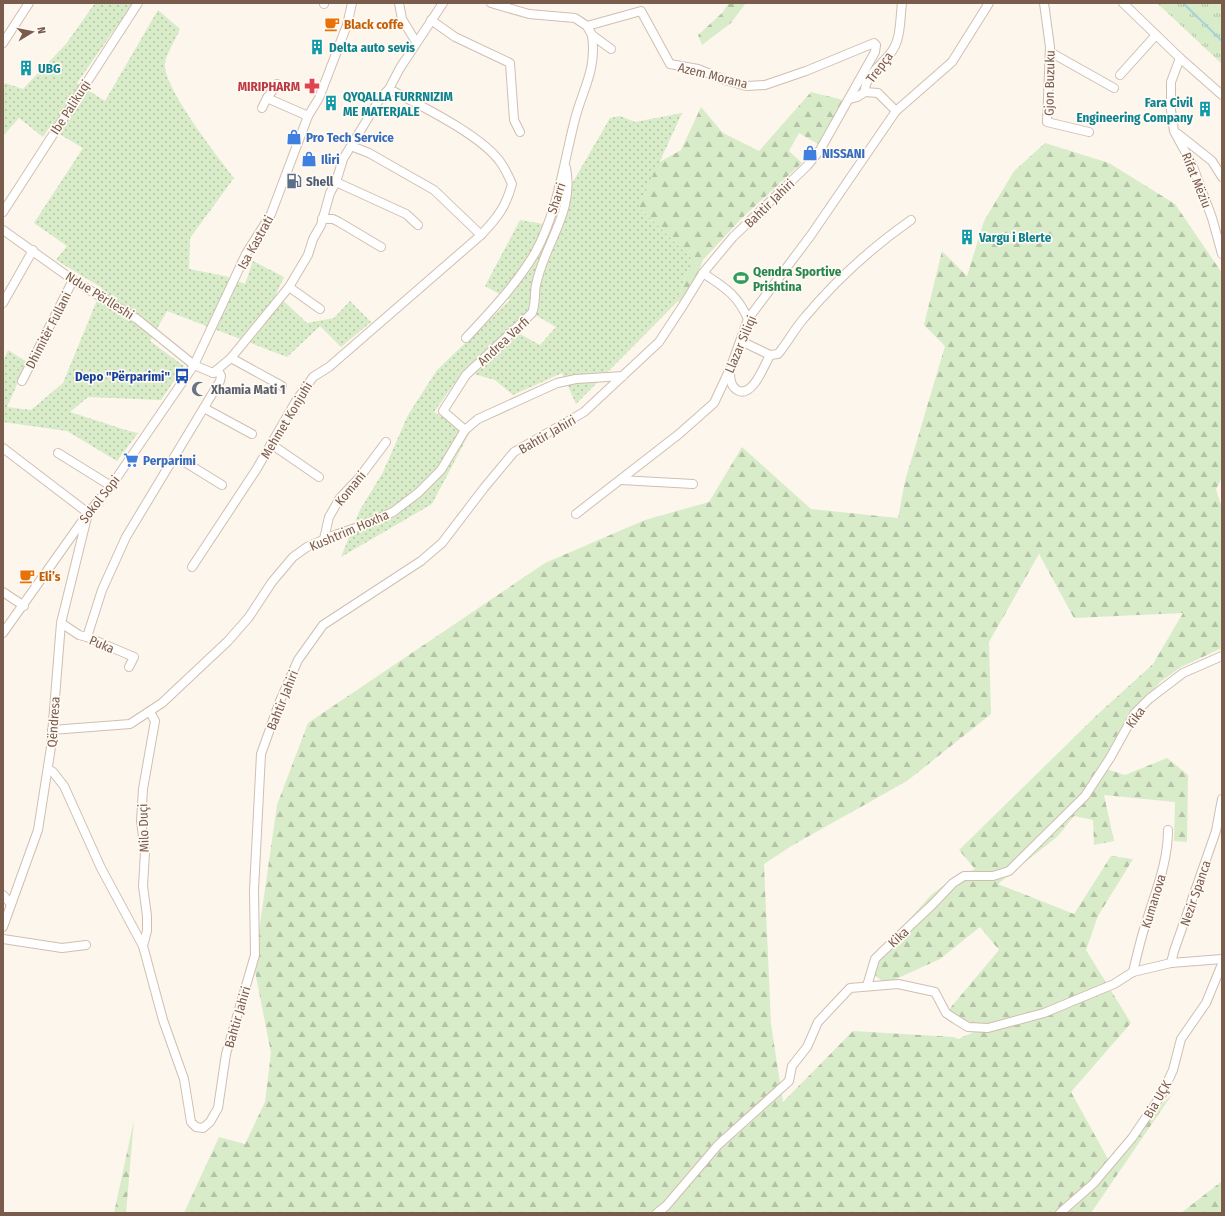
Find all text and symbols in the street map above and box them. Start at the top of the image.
north arrow [12,12,52,52]
cafe icon: Black coffe [323,15,341,33]
place label: Black coffe [344,17,404,32]
text: N [34,26,48,35]
building icon: Delta auto sevis [308,38,326,56]
place label: Delta auto sevis [329,40,415,55]
street label: Trepça [863,49,896,86]
street label: Gjon Buzuku [1041,50,1058,116]
building icon: UBG [17,59,35,77]
street label: Azem Morana [677,60,749,91]
place label: UBG [38,61,61,76]
street label: Ibe Palikuqi [47,77,94,137]
pharmacy icon: MIRIPHARM [303,77,321,95]
place label: MIRIPHARM [238,79,300,94]
place label: QYQALLA FURRNIZIM ME MATERJALE [343,89,453,119]
building icon: QYQALLA FURRNIZIM ME MATERJALE [322,94,340,112]
place label: Fara Civil Engineering Company [1076,95,1194,125]
building icon: Fara Civil Engineering Company [1196,100,1214,118]
shop icon: Pro Tech Service [285,128,303,146]
place label: Pro Tech Service [306,130,394,145]
shop icon: NISSANI [801,144,819,162]
place label: NISSANI [822,146,865,161]
shop icon: Iliri [300,150,318,168]
street label: Rifat Mëziu [1179,150,1214,210]
place label: Iliri [321,152,340,167]
fuel station icon: Shell [285,172,303,190]
place label: Shell [306,174,334,189]
street label: Bahtir Jahiri [741,176,797,231]
street label: Sharri [544,181,569,216]
street label: Isa Kastrati [235,213,276,272]
building icon: Vargu i Blerte [958,228,976,246]
place label: Vargu i Blerte [978,230,1052,245]
place label: Qendra Sportive Prishtina [753,264,842,294]
street label: Ndue Përlleshi [63,269,137,322]
sports icon: Qendra Sportive Prishtina [732,269,750,287]
street label: Dhimitër Fullani [23,289,74,371]
street label: Llazar Siliqi [722,313,759,375]
street label: Andrea Varfi [475,314,532,369]
bus stop icon: Depo "Përparimi" [173,367,191,385]
place label: Depo "Përparimi" [75,369,170,384]
street label: Mehmet Konjuhi [258,379,315,461]
mosque icon: Xhamia Mati 1 [190,380,208,398]
place label: Xhamia Mati 1 [210,382,286,397]
street label: Bahtir Jahiri [516,412,578,457]
supermarket icon: Perparimi [122,451,140,469]
place label: Perparimi [143,453,196,468]
street label: Komani [332,468,369,509]
street label: Sokol Sopi [76,473,123,526]
street label: Kushtrim Hoxha [307,507,391,554]
cafe icon: Eli’s [18,567,36,585]
place label: Eli’s [39,569,61,584]
street label: Puka [87,633,116,656]
street label: Bahtir Jahiri [264,668,301,732]
street label: Qëndresa [44,696,63,748]
street label: Kika [1123,704,1148,731]
street label: Milo Duçi [135,803,152,853]
street label: Nezir Spanca [1177,858,1214,928]
street label: Kumanova [1138,872,1169,930]
street label: Kika [885,924,912,950]
street label: Bahtir Jahiri [222,985,253,1050]
street label: Bia UÇK [1141,1078,1174,1121]

